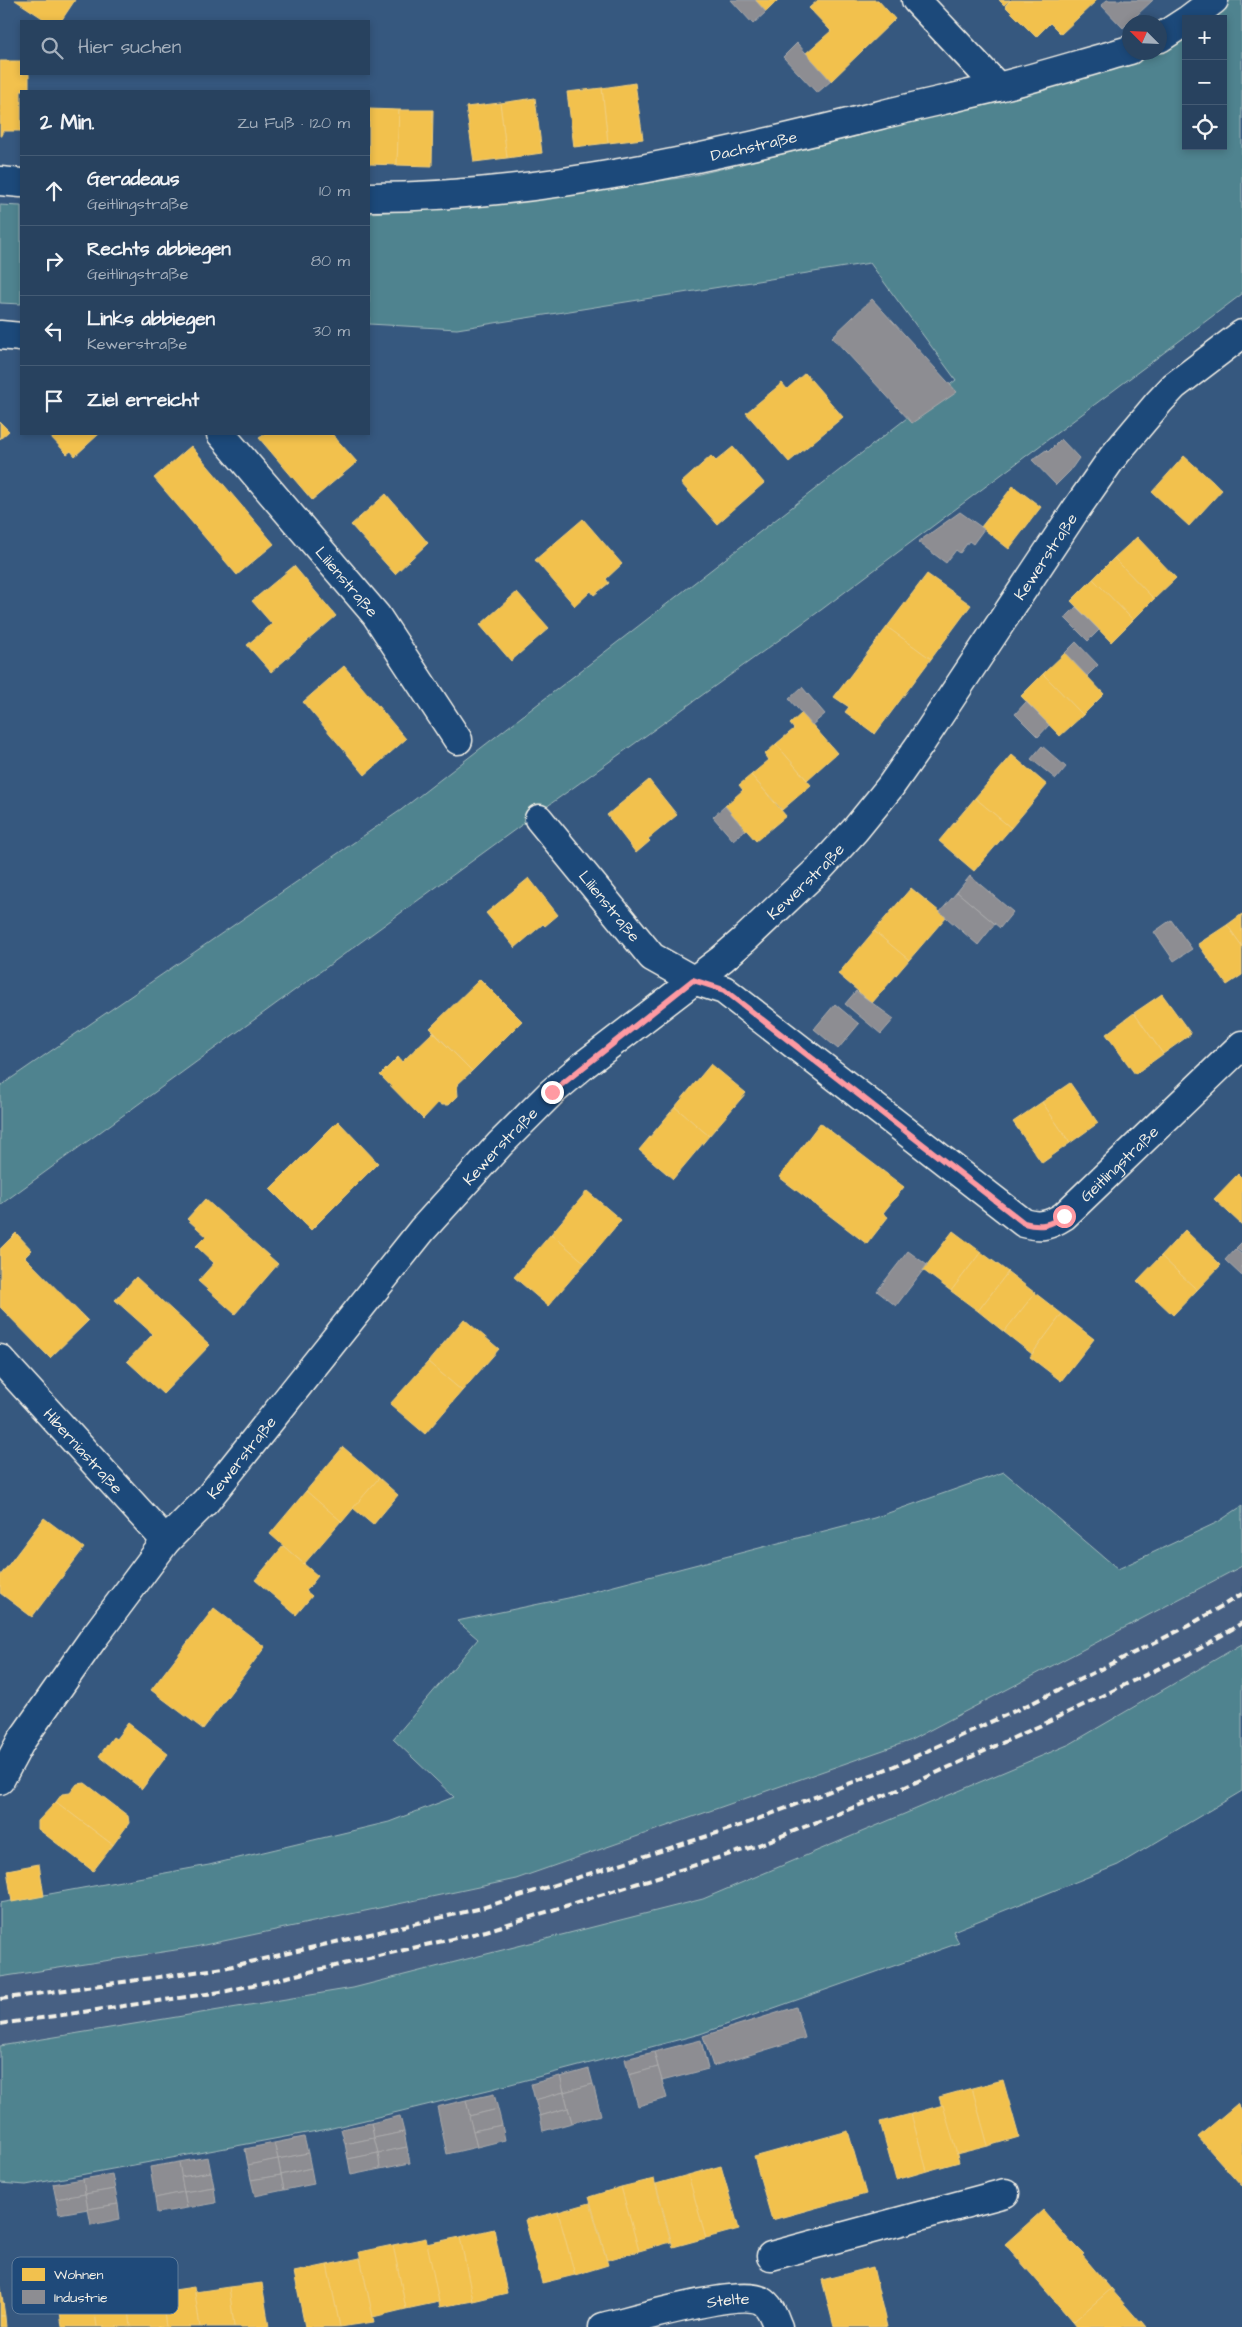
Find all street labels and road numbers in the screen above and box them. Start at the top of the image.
street label: Dachstraße [709,126,800,167]
street label: Kewerstraße [1009,509,1083,605]
street label: Lilienstraße [310,542,383,622]
street label: Kewerstraße [762,839,850,925]
street label: Lilienstraße [573,866,645,947]
street label: Kewerstraße [458,1102,543,1190]
street label: Geitlingstraße [1075,1121,1164,1207]
street label: Hiberniastraße [38,1404,128,1499]
street label: Kewerstraße [202,1411,282,1504]
street label: Stelte [705,2288,750,2314]

